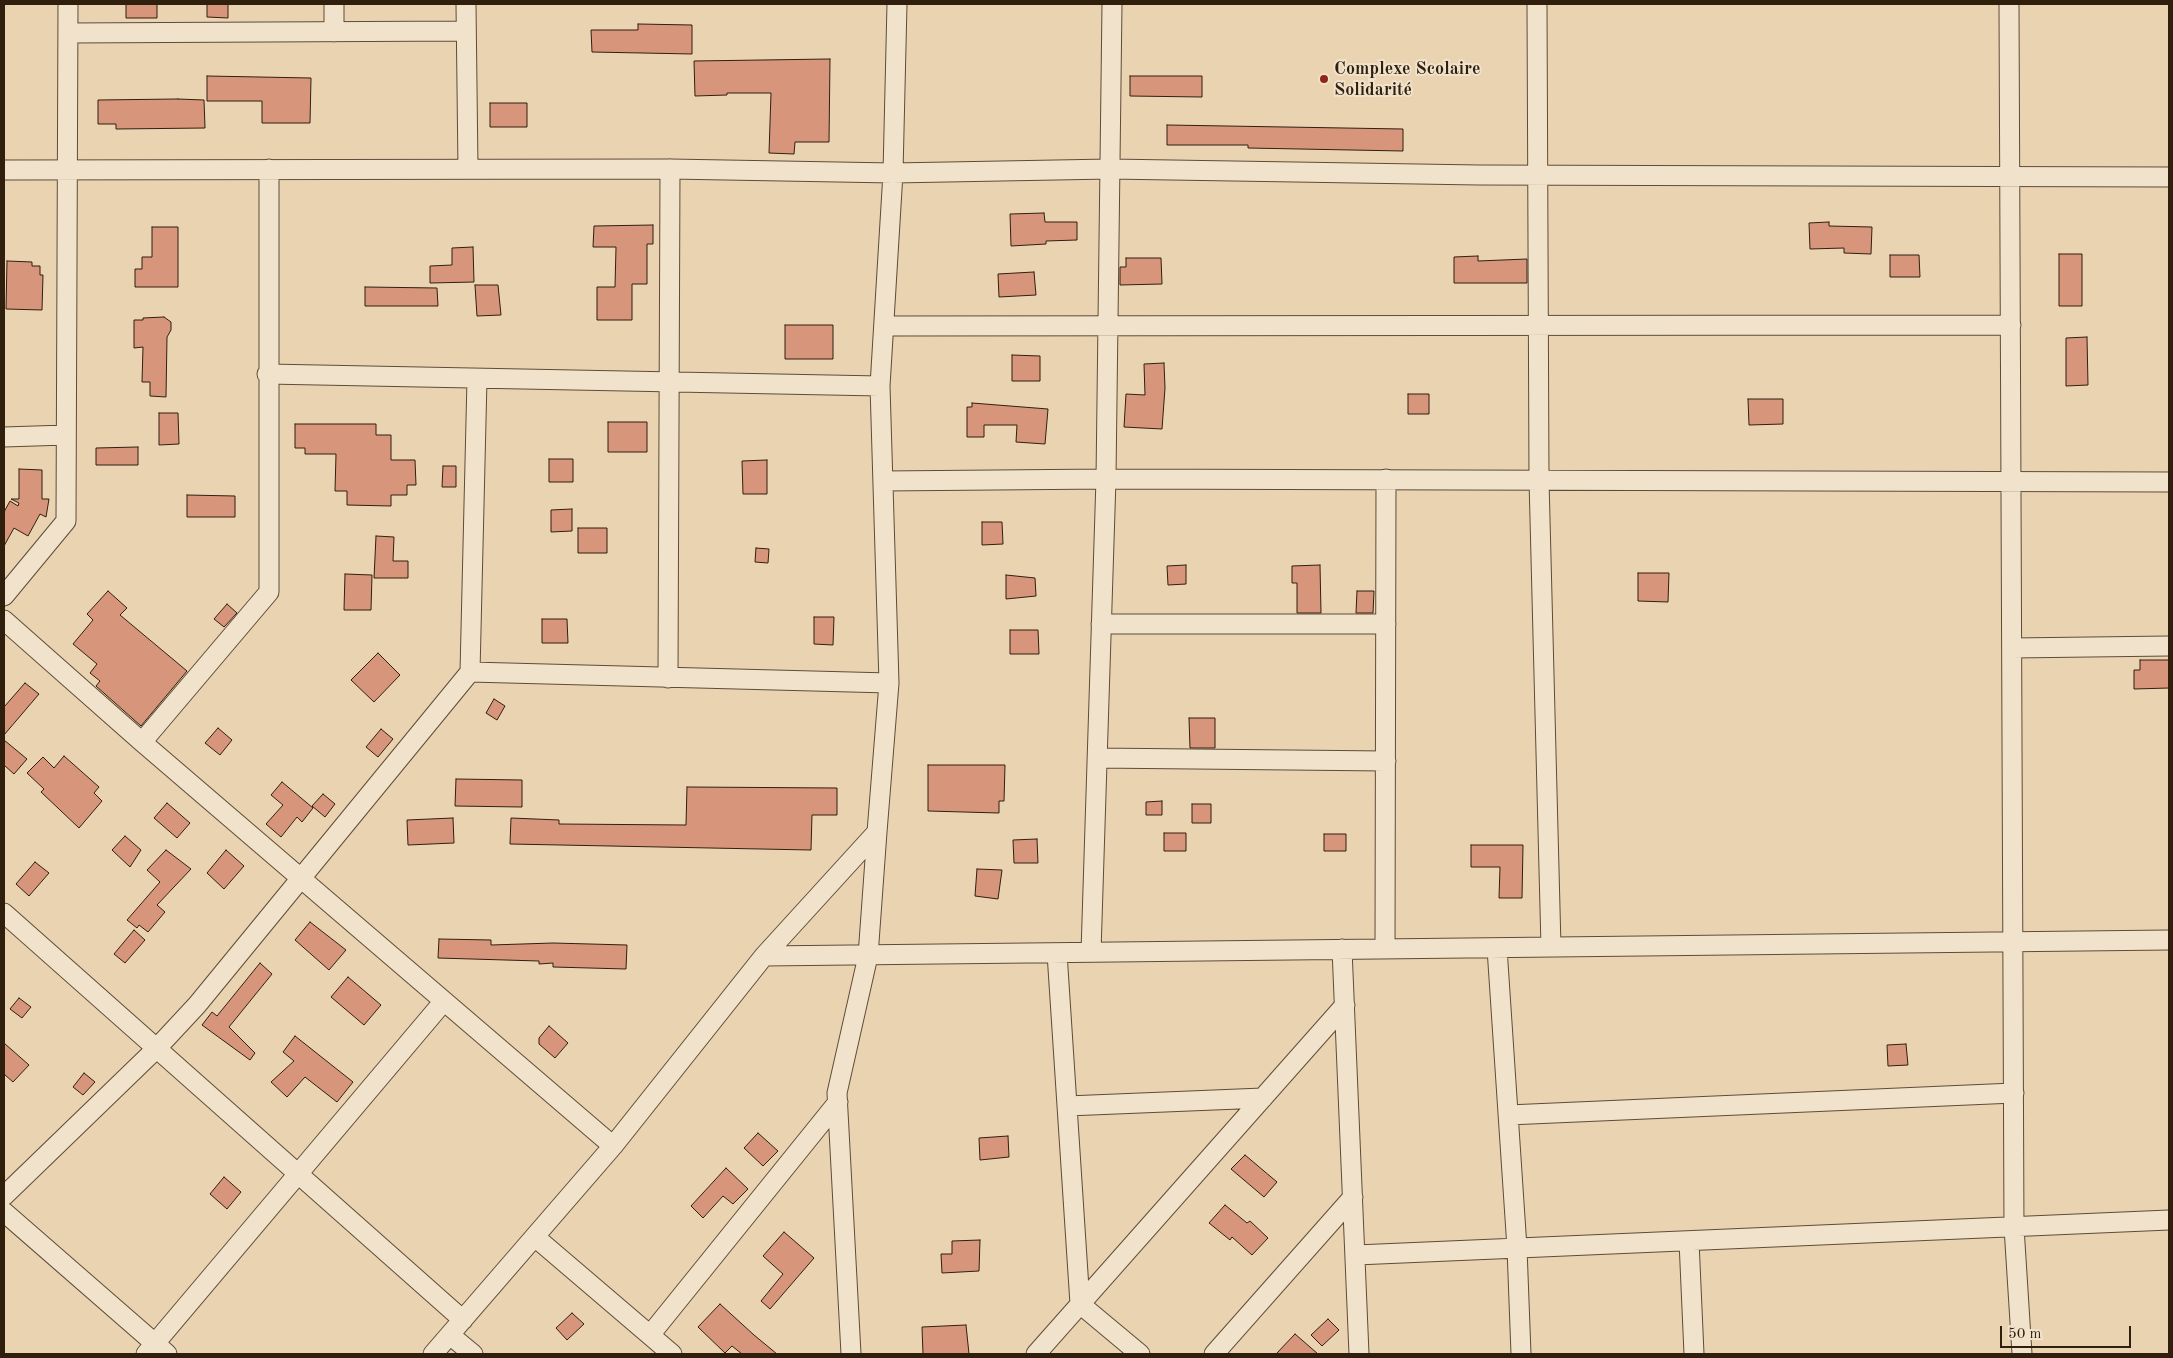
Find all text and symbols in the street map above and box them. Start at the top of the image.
place label: Complexe Scolaire Solidarité [1334,58,1480,100]
marker: Complexe Scolaire Solidarité [1318,73,1330,85]
scale bar [2003,1316,2134,1348]
text: 50 m [2008,1327,2042,1342]

